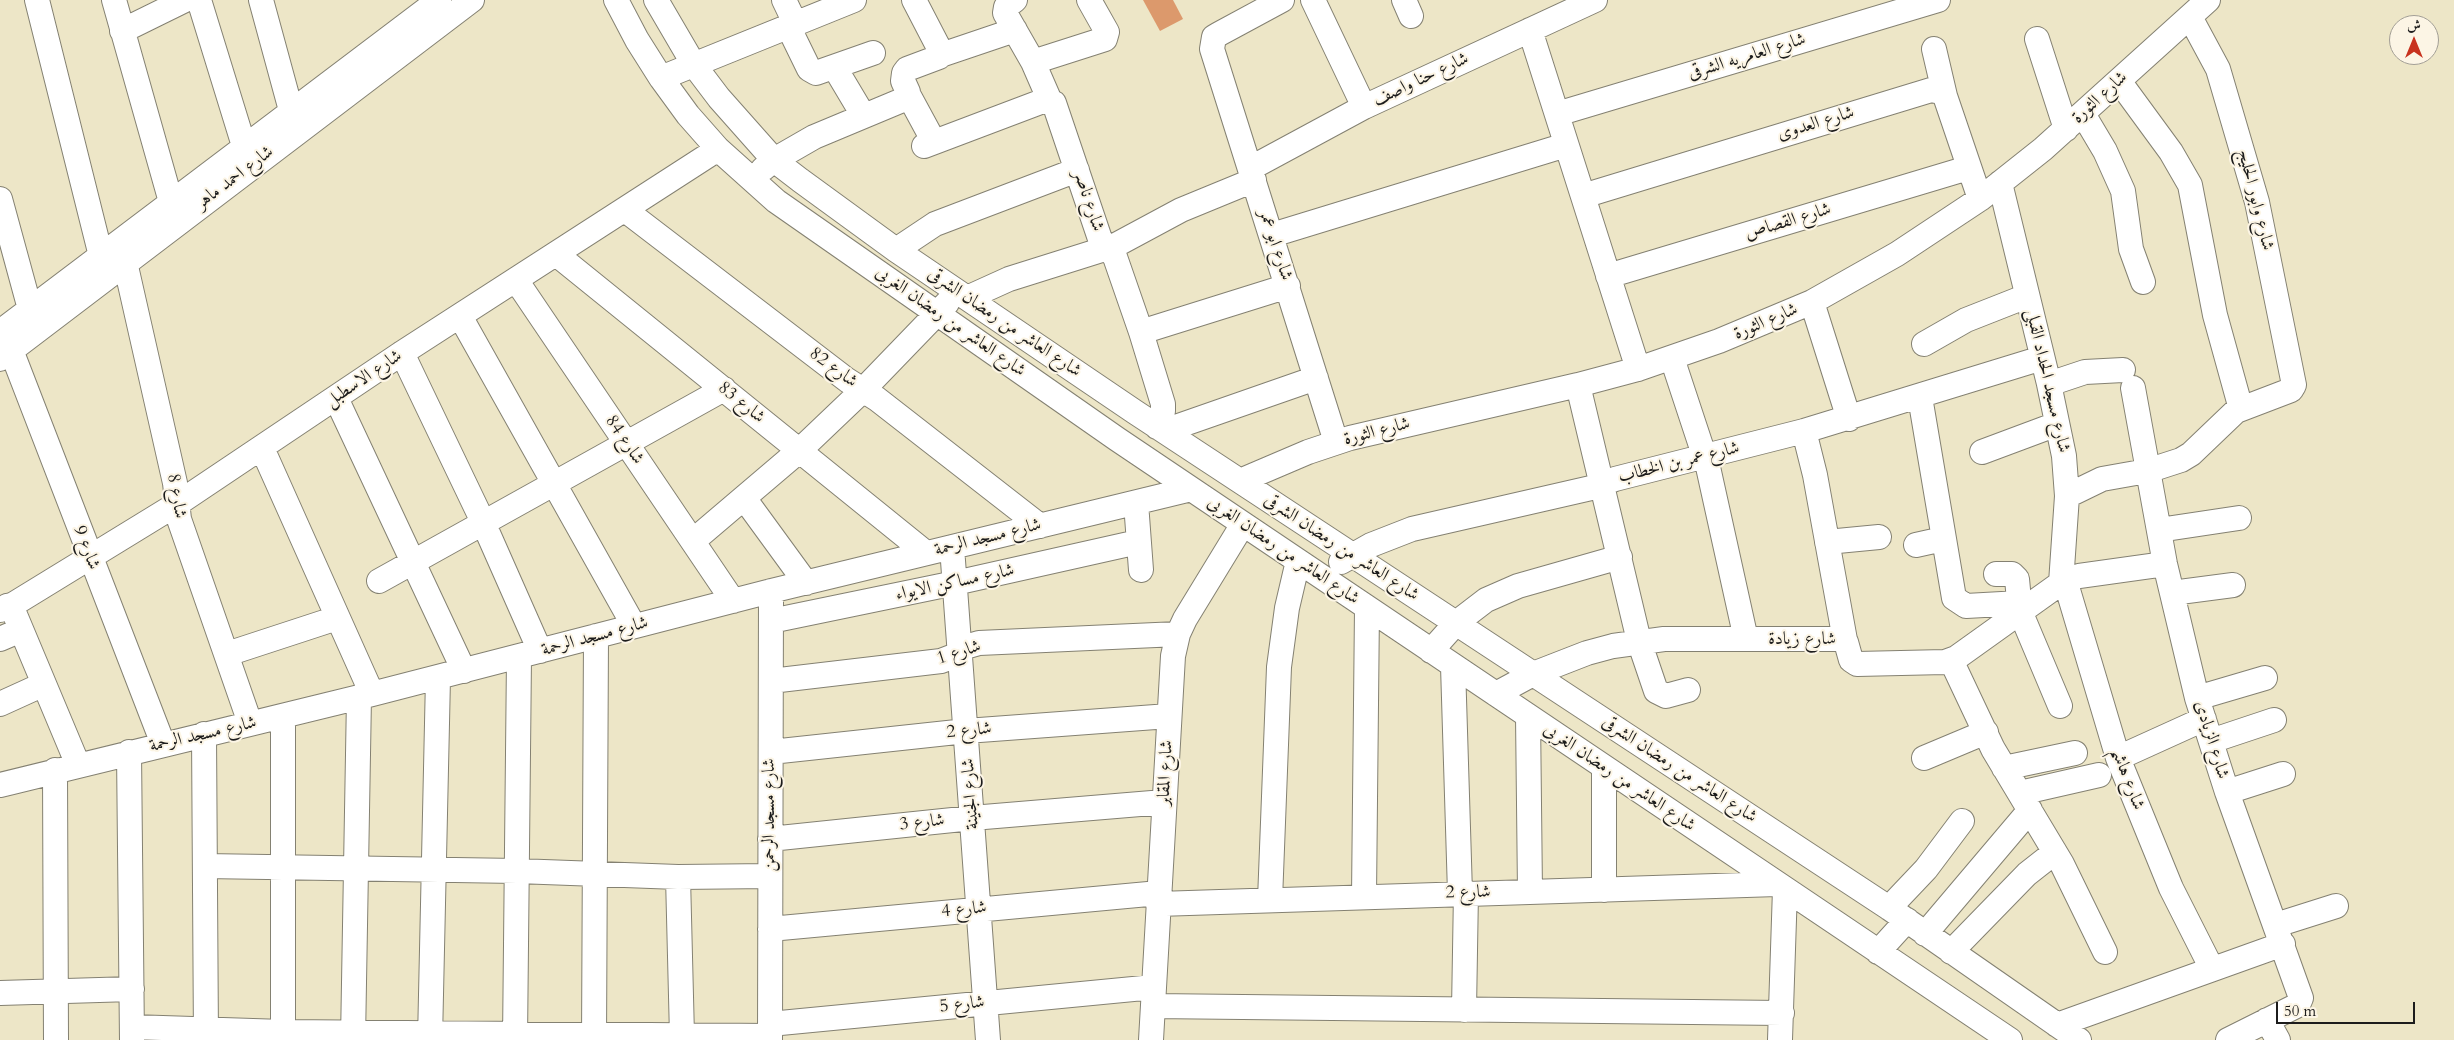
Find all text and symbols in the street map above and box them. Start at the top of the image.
north arrow [2389,15,2439,65]
text: ش [2407,16,2421,35]
street label: شارع العامريه الشرقى [1686,29,1808,85]
street label: شارع حنا واصف [1370,48,1472,112]
street label: شارع الثورة [2068,67,2132,129]
street label: شارع العدوى [1775,102,1857,146]
street label: شارع احمد ماهر [192,142,278,214]
street label: شارع وابور الحليج [2232,147,2278,253]
street label: شارع ناصر [1068,168,1108,234]
street label: شارع القصاص [1742,199,1834,245]
street label: شارع ابو عمر [1253,207,1297,283]
street label: شارع العاشر من رمضان الغربى [871,262,1029,382]
street label: شارع العاشر من رمضان الشرقى [923,263,1085,383]
street label: شارع الثورة [1731,299,1801,345]
street label: شارع مسجد الحداد القبلى [2020,307,2074,455]
street label: شارع 82 [805,343,861,393]
street label: شارع الاسطبل [322,346,406,412]
street label: شارع 83 [713,377,769,429]
street label: شارع 84 [600,411,648,469]
street label: شارع الثورة [1342,413,1412,451]
street label: شارع عمر بن الخطاب [1616,438,1742,488]
street label: شارع 8 [161,472,191,520]
street label: شارع العاشر من رمضان الشرقى [1259,490,1423,606]
street label: شارع العاشر من رمضان الغربى [1203,492,1363,610]
street label: شارع مسجد الرحمة [932,514,1044,562]
street label: شارع 9 [68,523,104,573]
street label: شارع مساكن الايواء [894,560,1016,606]
street label: شارع مسجد الرحمة [539,612,651,662]
street label: شارع زيادة [1768,629,1836,651]
street label: شارع 1 [934,636,984,670]
street label: شارع الزيادى [2189,698,2233,782]
street label: شارع مسجد الرحمة [147,712,259,758]
street label: شارع العاشر من رمضان الشرقى [1597,712,1761,828]
street label: شارع 2 [945,718,993,744]
street label: شارع العاشر من رمضان الغربى [1539,719,1699,837]
street label: شارع المقابر [1153,740,1179,806]
street label: شارع هاشم [2105,745,2149,813]
street label: شارع مسجد الرحمن [759,758,781,872]
street label: شارع الجنينة [958,758,984,830]
street label: شارع 3 [898,810,946,836]
street label: شارع 2 [1445,882,1491,904]
street label: شارع 4 [940,897,988,923]
street label: شارع 5 [938,992,986,1018]
scale bar [2279,992,2418,1024]
text: 50 m [2284,1001,2316,1021]

